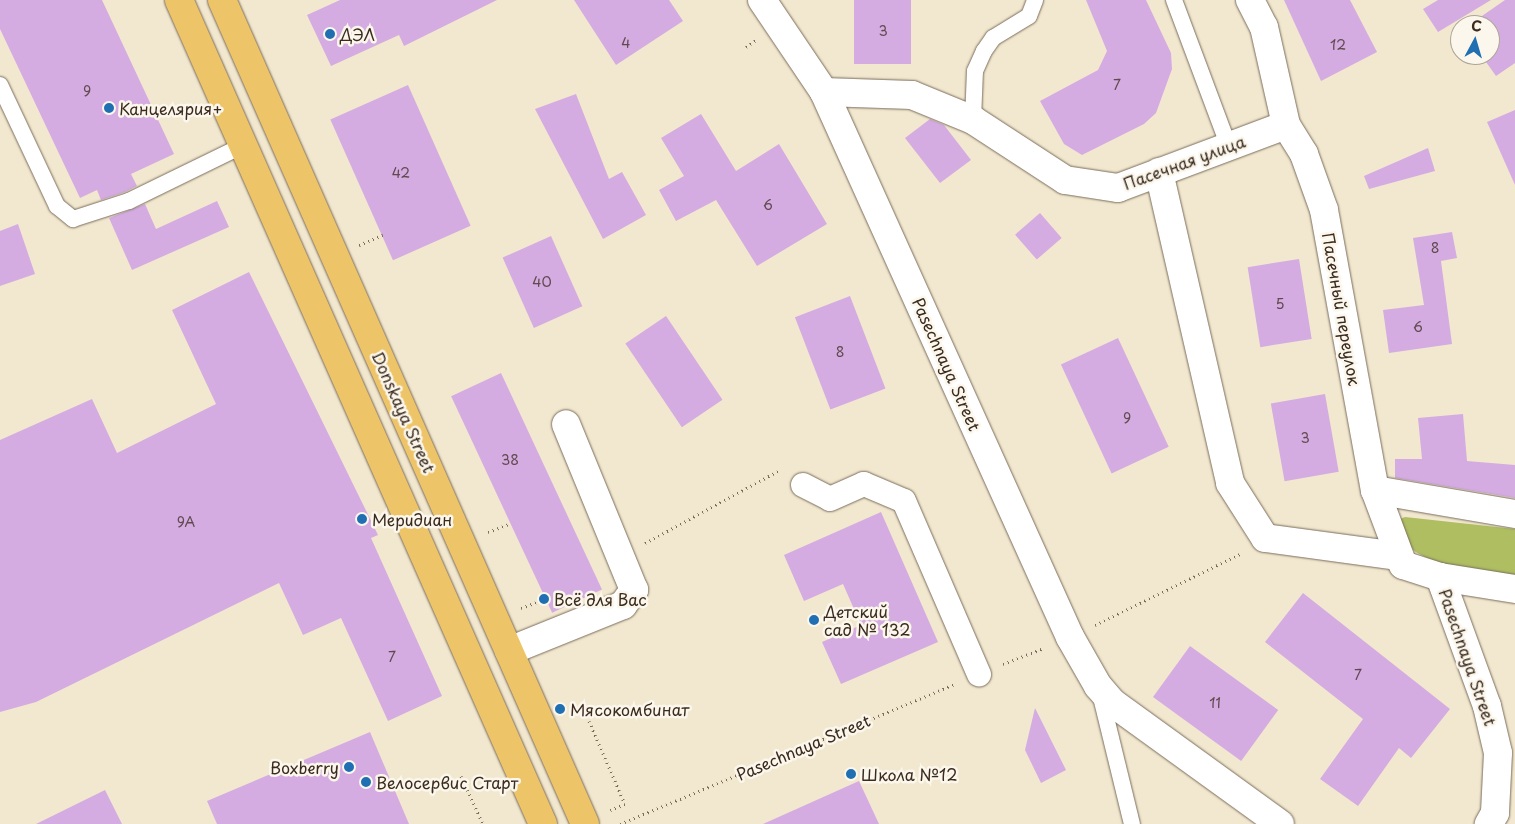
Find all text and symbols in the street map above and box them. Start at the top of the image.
north arrow [1450,15,1500,65]
text: С [1470,15,1483,37]
house number: 3 [878,23,888,39]
place label: ДЭЛ [340,24,375,44]
marker: ДЭЛ [324,28,336,40]
house number: 4 [621,35,631,51]
house number: 12 [1330,37,1346,53]
house number: 7 [1113,77,1121,93]
house number: 9 [83,83,91,99]
place label: Канцелярия+ [119,98,223,118]
marker: Канцелярия+ [103,102,115,114]
street label: Пасечная улица [1120,131,1248,193]
house number: 42 [392,165,410,181]
house number: 6 [763,197,773,213]
street label: Пасечный переулок [1319,231,1365,387]
house number: 8 [1431,240,1439,256]
house number: 40 [532,274,552,290]
street label: Pasechnaya Street [909,294,985,434]
house number: 5 [1275,296,1285,312]
house number: 6 [1413,319,1423,335]
house number: 8 [836,344,844,360]
street label: Donskaya Street [369,348,439,476]
house number: 9 [1123,410,1131,426]
house number: 3 [1300,430,1310,446]
house number: 38 [501,452,519,468]
place label: Меридиан [372,509,452,529]
marker: Меридиан [356,513,368,525]
house number: 9А [177,514,195,530]
street label: Pasechnaya Street [1435,586,1501,728]
place label: Всё для Вас [554,589,647,609]
marker: Всё для Вас [538,593,550,605]
place label: Детский сад № 132 [824,601,911,639]
marker: Детский сад № 132 [808,614,820,626]
house number: 7 [388,649,396,665]
house number: 7 [1354,667,1362,683]
house number: 11 [1209,695,1221,711]
place label: Мясокомбинат [570,699,689,719]
marker: Мясокомбинат [554,703,566,715]
street label: Pasechnaya Street [733,710,873,784]
place label: Boxberry [270,757,339,777]
marker: Boxberry [343,761,355,773]
place label: Школа №12 [861,764,958,784]
marker: Школа №12 [845,768,857,780]
place label: Велосервис Старт [376,772,519,792]
marker: Велосервис Старт [360,776,372,788]

